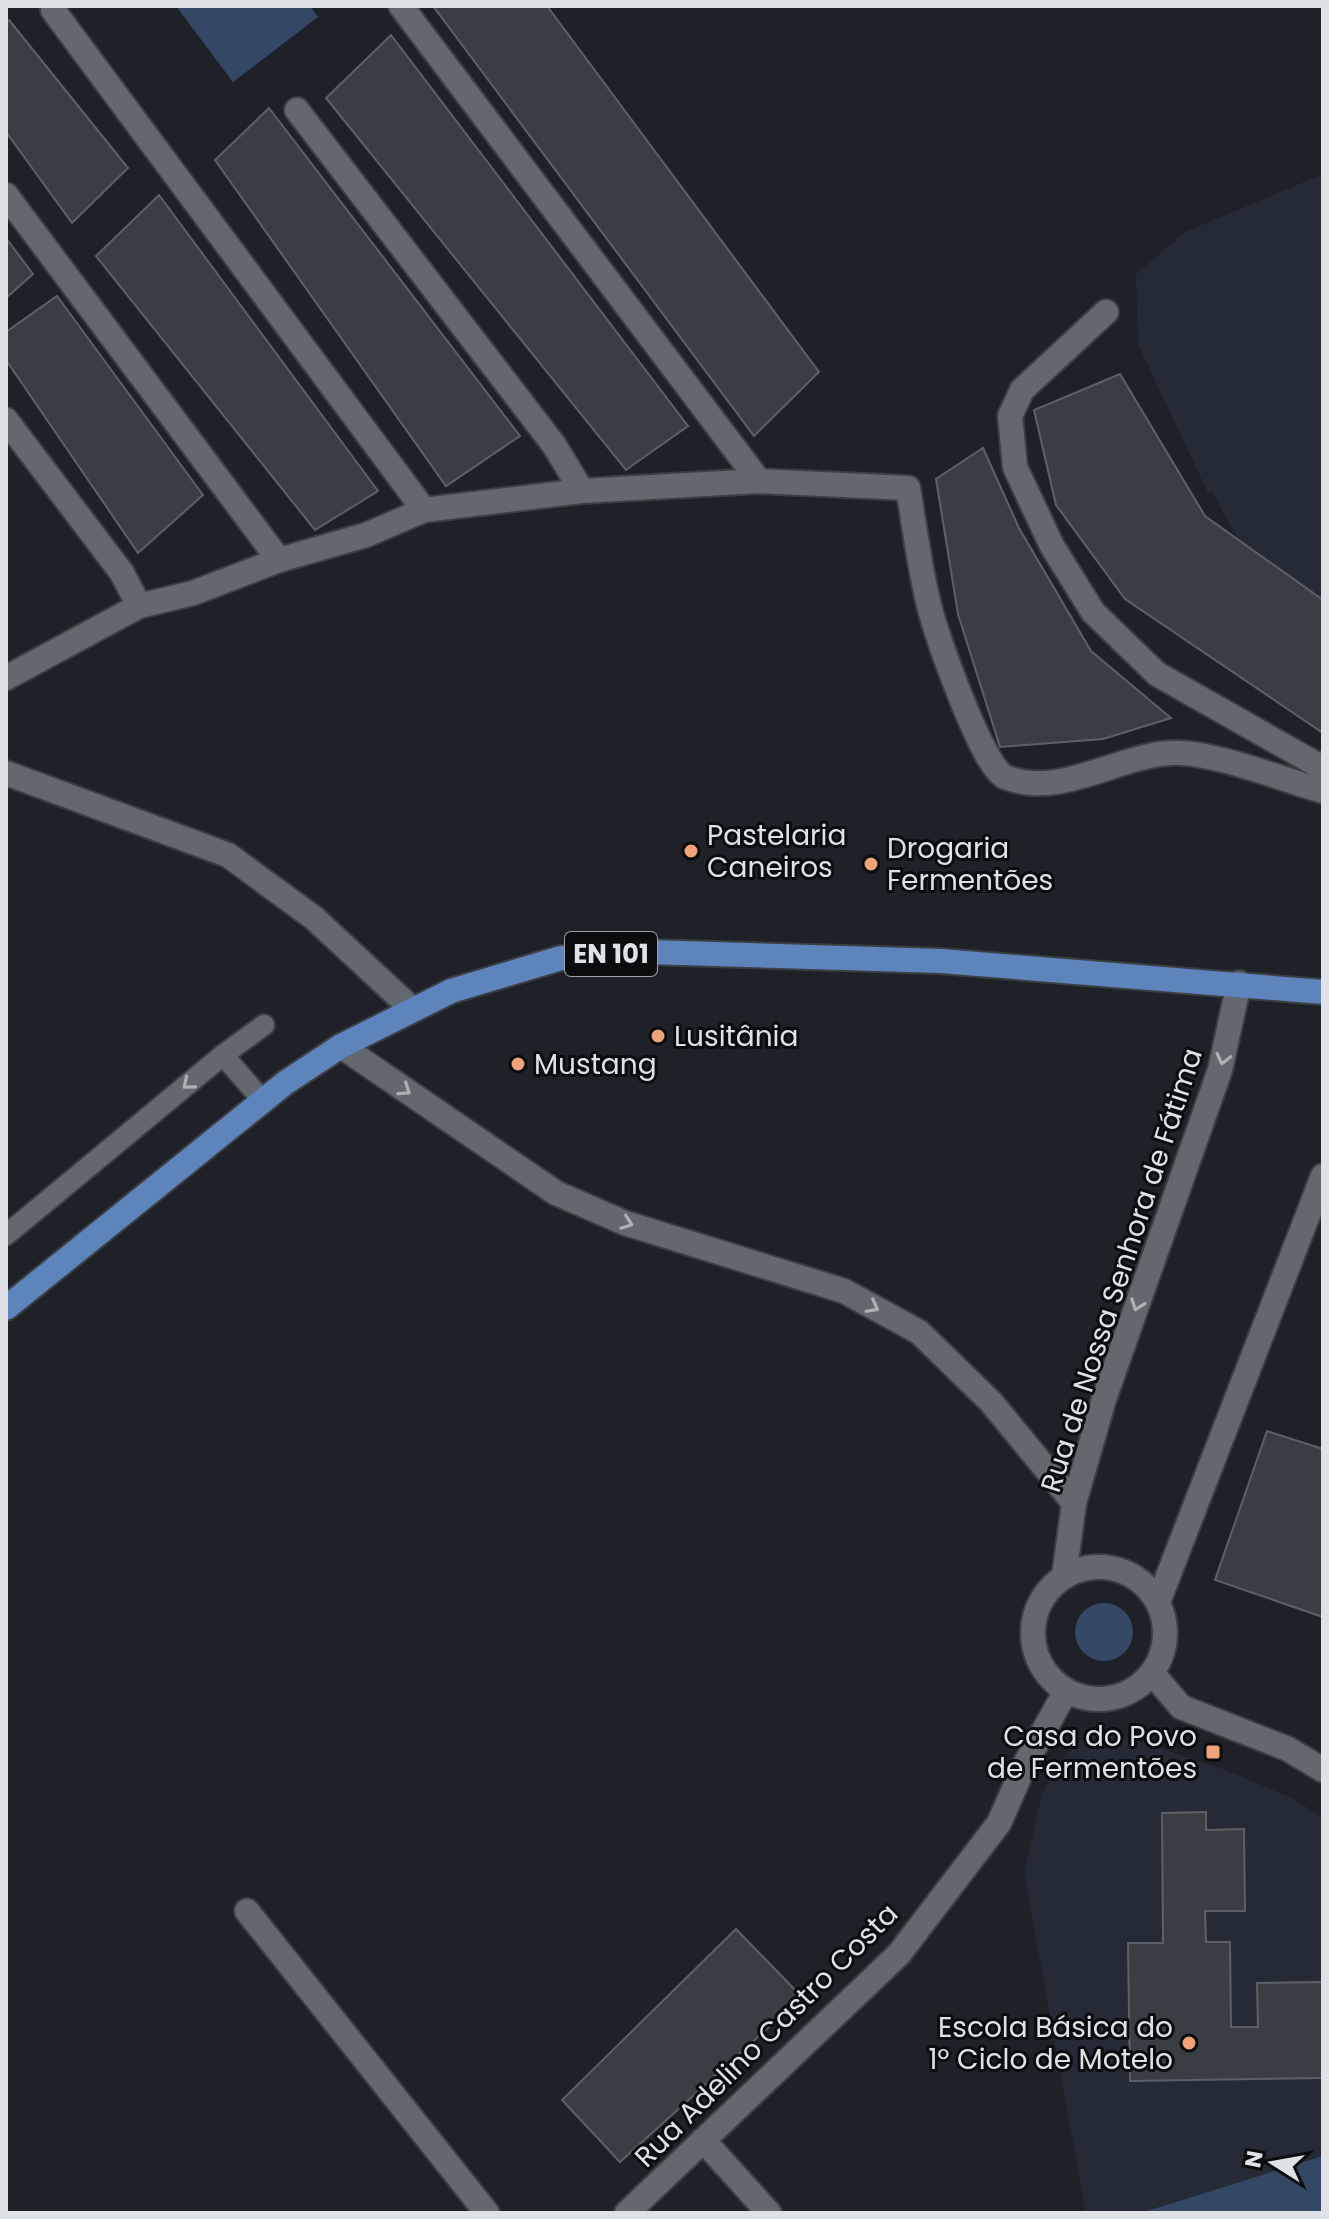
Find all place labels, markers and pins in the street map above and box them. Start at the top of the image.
place label: Pastelaria Caneiros [707,816,846,887]
place label: Drogaria Fermentões [887,829,1053,900]
marker: Pastelaria Caneiros [682,842,700,860]
marker: Drogaria Fermentões [862,855,880,873]
place label: Lusitânia [674,1017,798,1056]
marker: Lusitânia [649,1027,667,1045]
place label: Mustang [534,1045,657,1084]
marker: Mustang [509,1055,527,1073]
place label: Casa do Povo de Fermentões [987,1717,1197,1788]
marker: Casa do Povo de Fermentões [1204,1743,1222,1761]
place label: Escola Básica do 1º Ciclo de Motelo [928,2008,1173,2079]
marker: Escola Básica do 1º Ciclo de Motelo [1180,2034,1198,2052]

